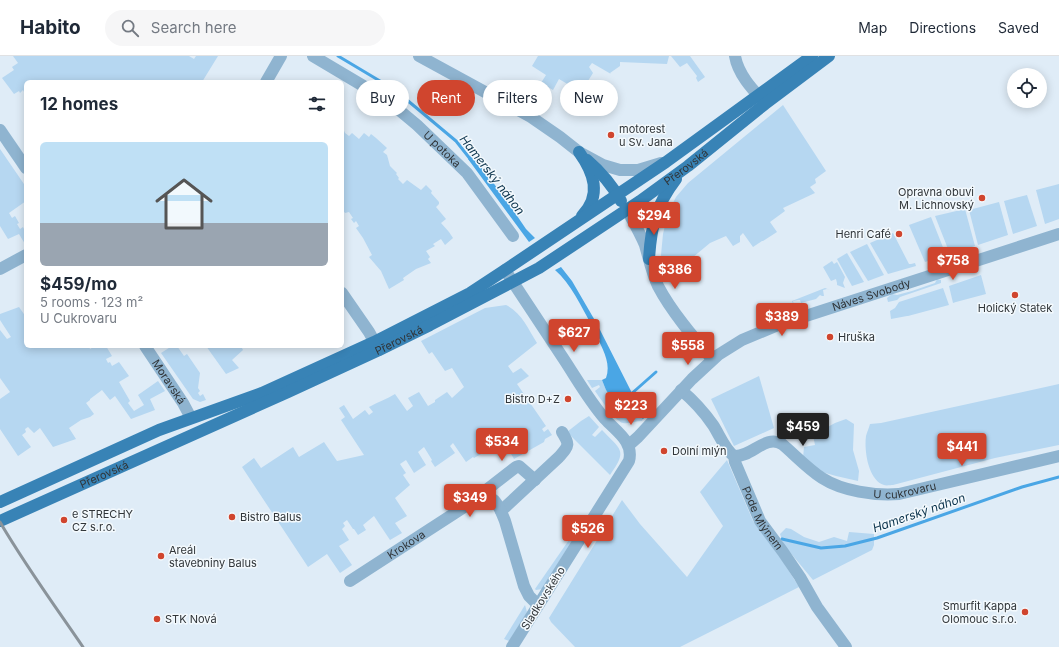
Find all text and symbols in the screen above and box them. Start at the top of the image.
search box [105,10,385,46]
text: Habito [20,16,81,39]
icon: search [119,17,141,39]
text: Search here [151,18,237,37]
text: Map [858,19,887,36]
text: Directions [909,19,976,36]
text: Saved [998,19,1039,36]
map controls [1007,68,1047,108]
button: locate [1007,68,1047,108]
chip: Buy [356,80,409,116]
chip: Rent [417,80,475,116]
chip: Filters [483,80,552,116]
chip: New [560,80,618,116]
icon: filters [306,93,328,115]
text: 12 homes [40,94,118,114]
place label: motorest u Sv. Jana [619,122,673,149]
street label: U potoka [420,128,464,170]
marker: motorest u Sv. Jana [606,130,616,140]
water label: Hamerský náhon [457,132,528,218]
street label: Přerovská [661,146,711,188]
icon: home [148,168,220,240]
place label: Opravna obuvi M. Lichnovský [898,185,974,212]
marker: Opravna obuvi M. Lichnovský [977,193,987,203]
pin: $294 [630,202,678,236]
text: $294 [637,207,671,223]
place label: Henri Café [835,227,891,241]
marker: Henri Café [894,229,904,239]
pin: $758 [929,247,977,281]
text: $758 [937,252,969,268]
pin: $386 [651,256,699,290]
text: $386 [658,261,692,277]
text: $459/mo [40,274,117,294]
street label: Náves Svobody [830,276,912,314]
marker: Holický Statek [1010,290,1020,300]
text: 5 rooms · 123 m² [40,294,143,310]
place label: Holický Statek [978,301,1052,315]
pin: $389 [758,303,806,337]
text: $389 [765,308,799,324]
text: U Cukrovaru [40,310,117,326]
pin: $627 [550,319,598,353]
street label: Přerovská [373,322,425,358]
text: $627 [558,324,590,340]
place label: Hruška [838,330,875,344]
pin: $558 [664,332,712,366]
marker: Hruška [825,332,835,342]
text: $558 [671,337,705,353]
street label: Moravská [149,357,189,407]
place label: Bistro D+Z [505,392,560,406]
pin: $223 [607,392,655,426]
marker: Bistro D+Z [563,394,573,404]
text: $223 [614,397,648,413]
pin: $459 [779,413,827,447]
text: $459 [786,418,820,434]
pin: $534 [478,428,526,462]
text: $534 [485,433,519,449]
pin: $441 [938,433,986,467]
text: $441 [946,438,978,454]
place label: Dolní mlýn [672,444,727,458]
marker: Dolní mlýn [659,446,669,456]
street label: Přerovská [77,457,131,491]
street label: U cukrovaru [873,478,937,501]
pin: $349 [446,484,494,518]
street label: Pode Mlýnem [739,484,786,553]
text: $349 [453,489,487,505]
water label: Hamerský náhon [870,490,967,535]
place label: e STRECHY CZ s.r.o. [72,507,134,534]
place label: Bistro Balus [240,510,301,524]
marker: Bistro Balus [227,512,237,522]
marker: e STRECHY CZ s.r.o. [59,515,69,525]
pin: $526 [564,515,612,549]
text: $526 [571,520,605,536]
street label: Krokova [385,527,428,562]
place label: Areál stavebniny Balus [169,543,257,570]
marker: Areál stavebniny Balus [156,551,166,561]
street label: Sladkovského [518,563,568,632]
place label: Smurfit Kappa Olomouc s.r.o. [942,599,1017,626]
marker: Smurfit Kappa Olomouc s.r.o. [1020,607,1030,617]
place label: STK Nová [165,612,217,626]
marker: STK Nová [152,614,162,624]

